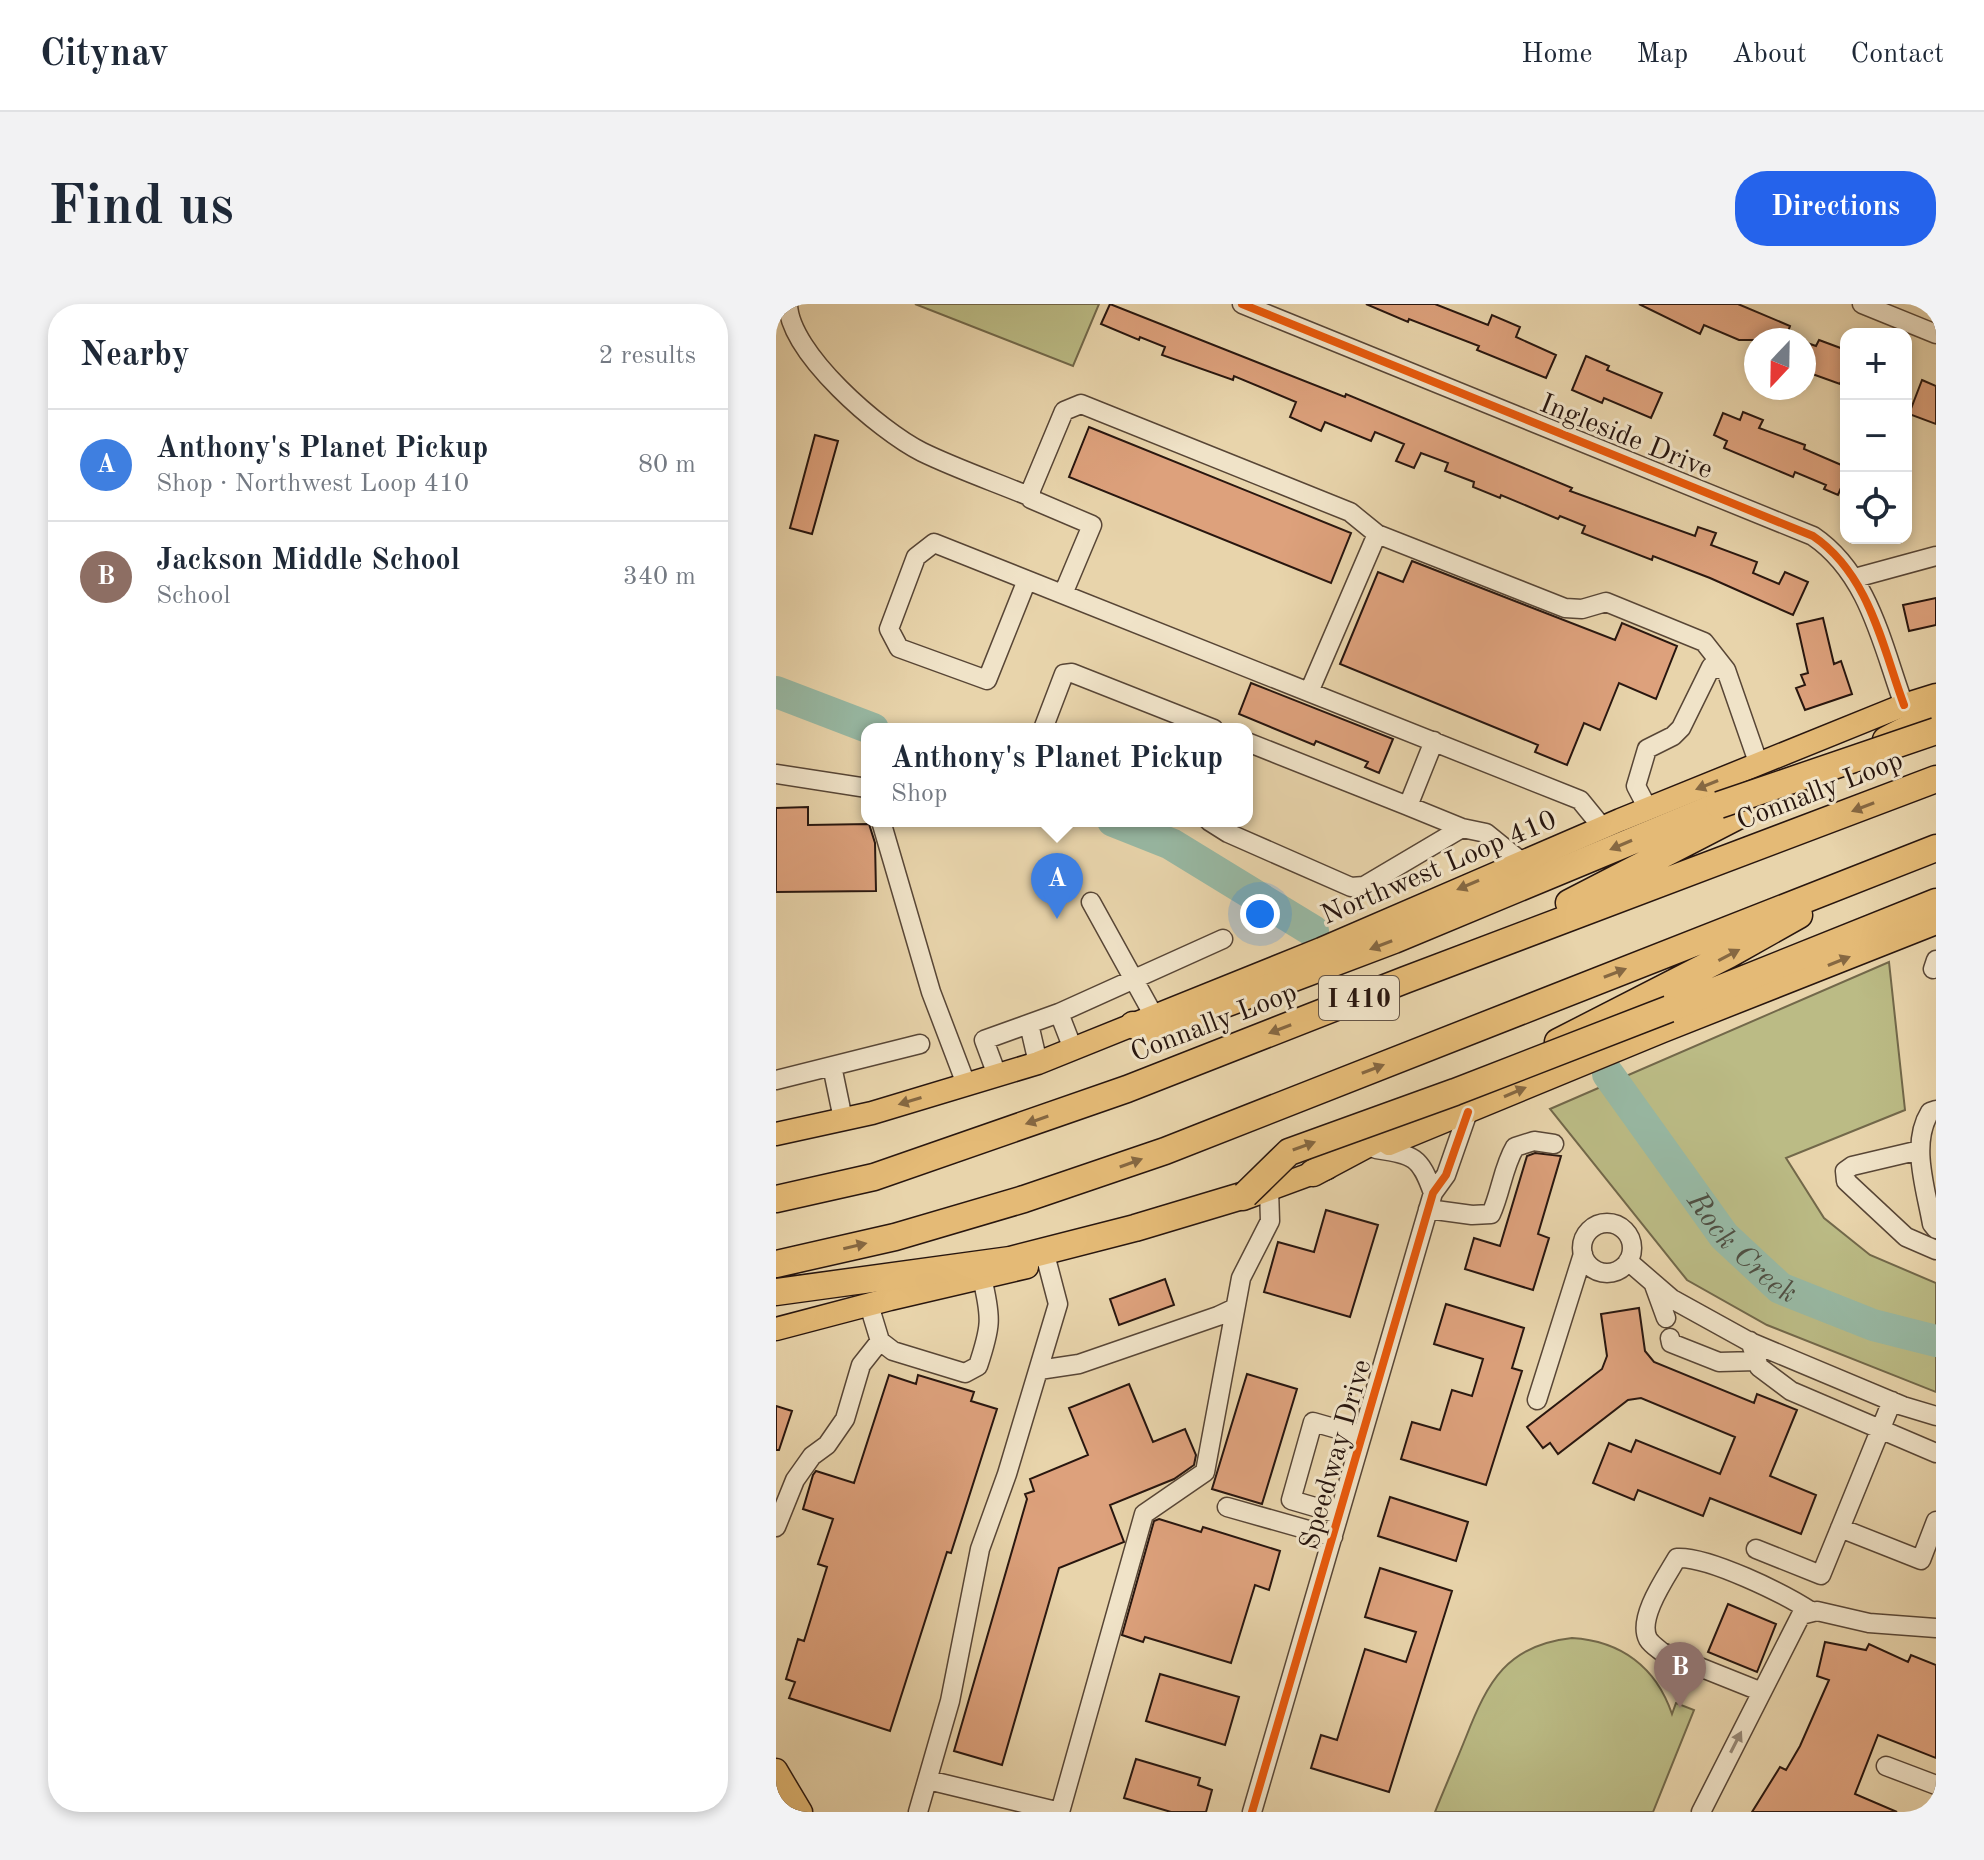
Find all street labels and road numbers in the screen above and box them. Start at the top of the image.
street label: Ingleside Drive [1535,390,1716,485]
street label: Connally Loop [1733,747,1907,836]
street label: Northwest Loop 410 [1317,807,1561,931]
road number: I 410 [1319,976,1399,1020]
street label: Connally Loop [1127,979,1301,1068]
street label: Speedway Drive [1296,1357,1377,1553]

